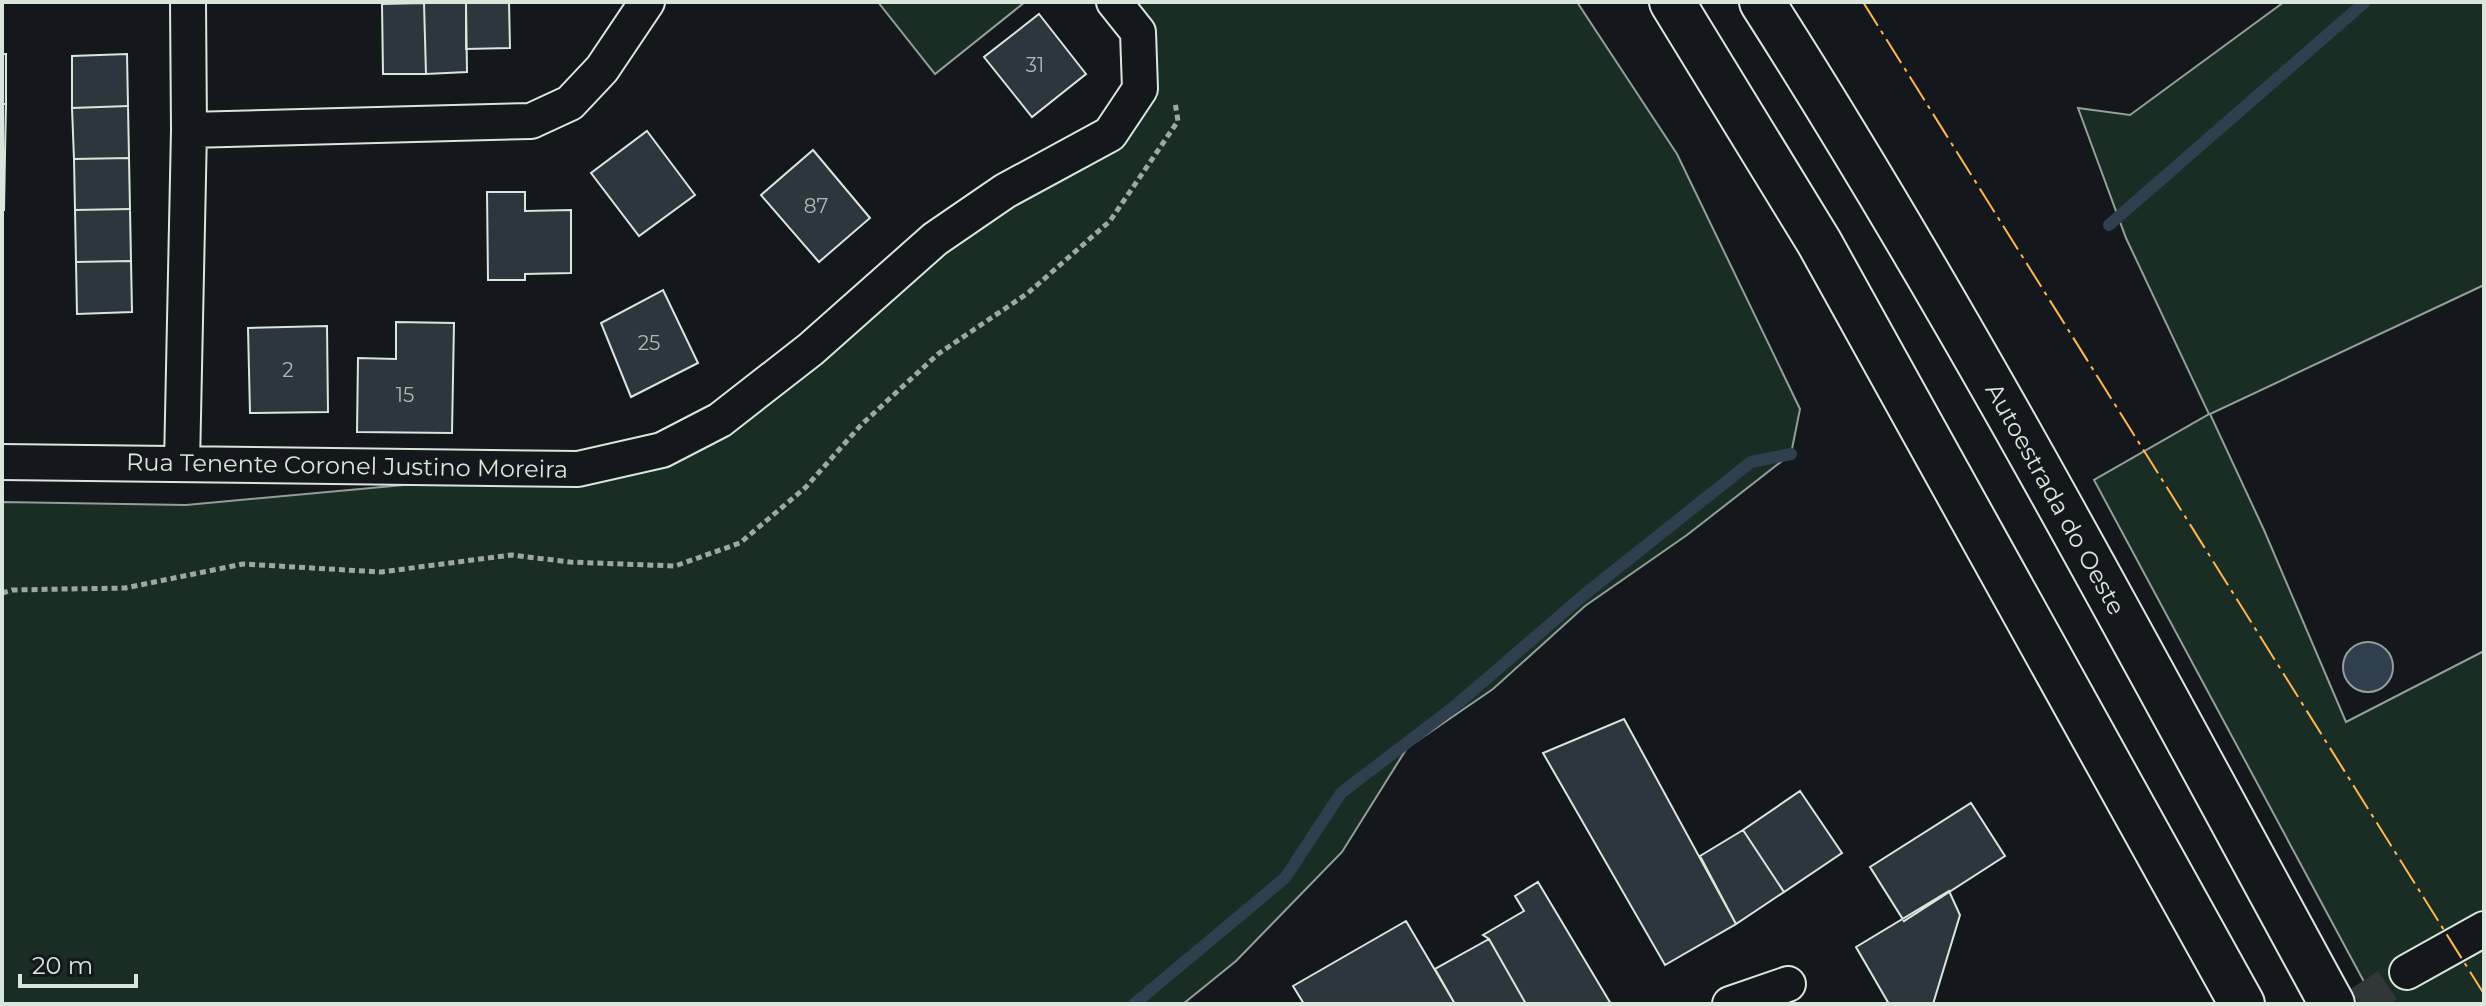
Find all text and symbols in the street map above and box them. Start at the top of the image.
house number: 31 [1026,53,1044,77]
house number: 87 [804,194,828,218]
house number: 25 [638,331,660,355]
house number: 2 [282,358,294,382]
street label: Autoestrada do Oeste [1980,378,2131,620]
house number: 15 [396,383,414,407]
street label: Rua Tenente Coronel Justino Moreira [126,447,568,484]
scale bar [20,938,136,988]
text: 20 m [32,951,93,980]

